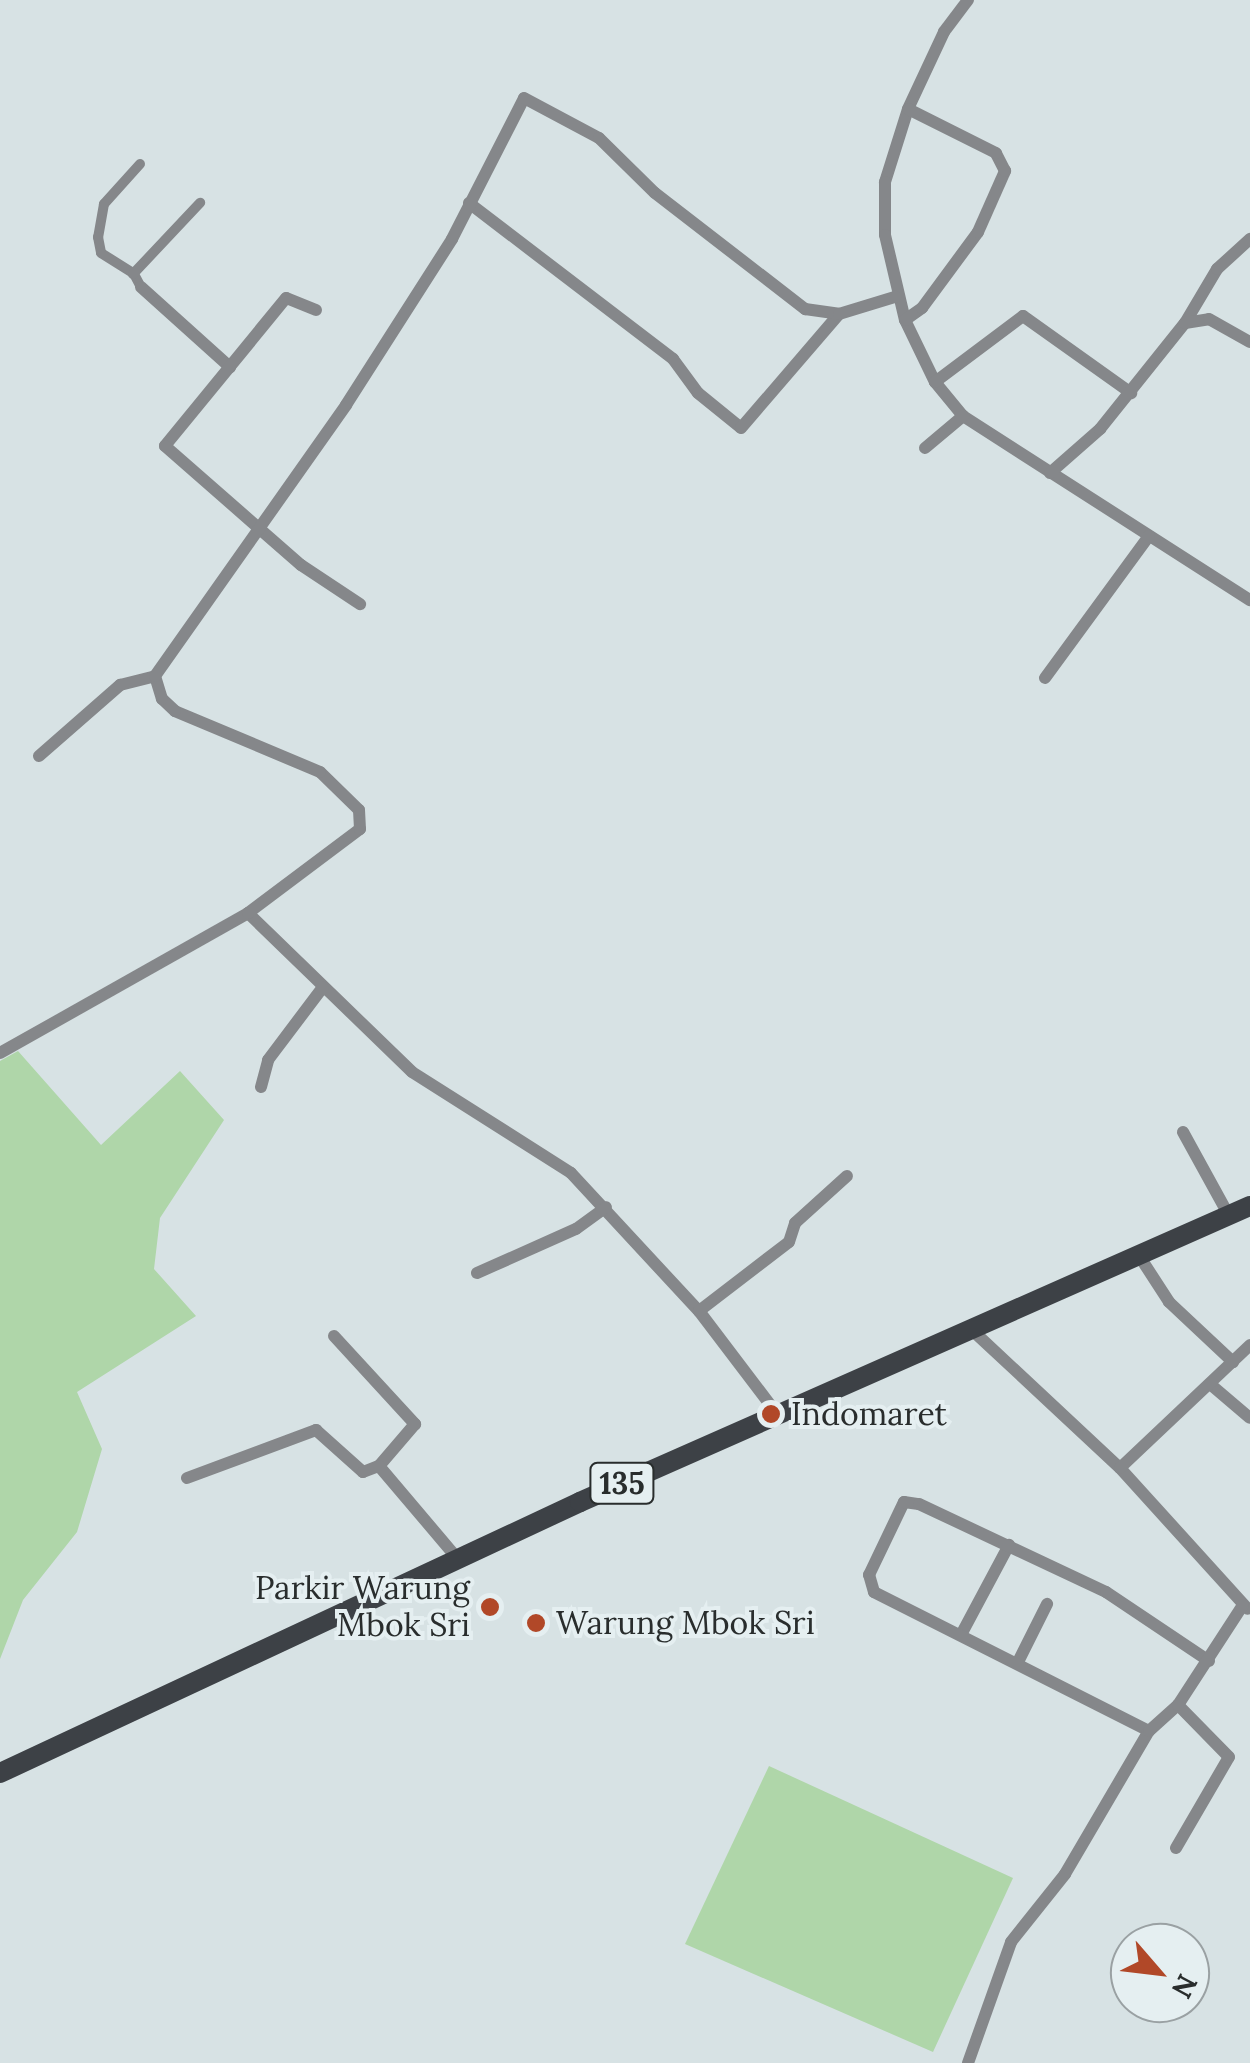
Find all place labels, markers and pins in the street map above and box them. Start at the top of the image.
place label: Indomaret [791,1395,947,1433]
marker: Indomaret [760,1403,782,1425]
place label: Parkir Warung Mbok Sri [255,1570,470,1645]
marker: Parkir Warung Mbok Sri [479,1596,501,1618]
place label: Warung Mbok Sri [556,1604,815,1642]
marker: Warung Mbok Sri [525,1612,547,1634]

